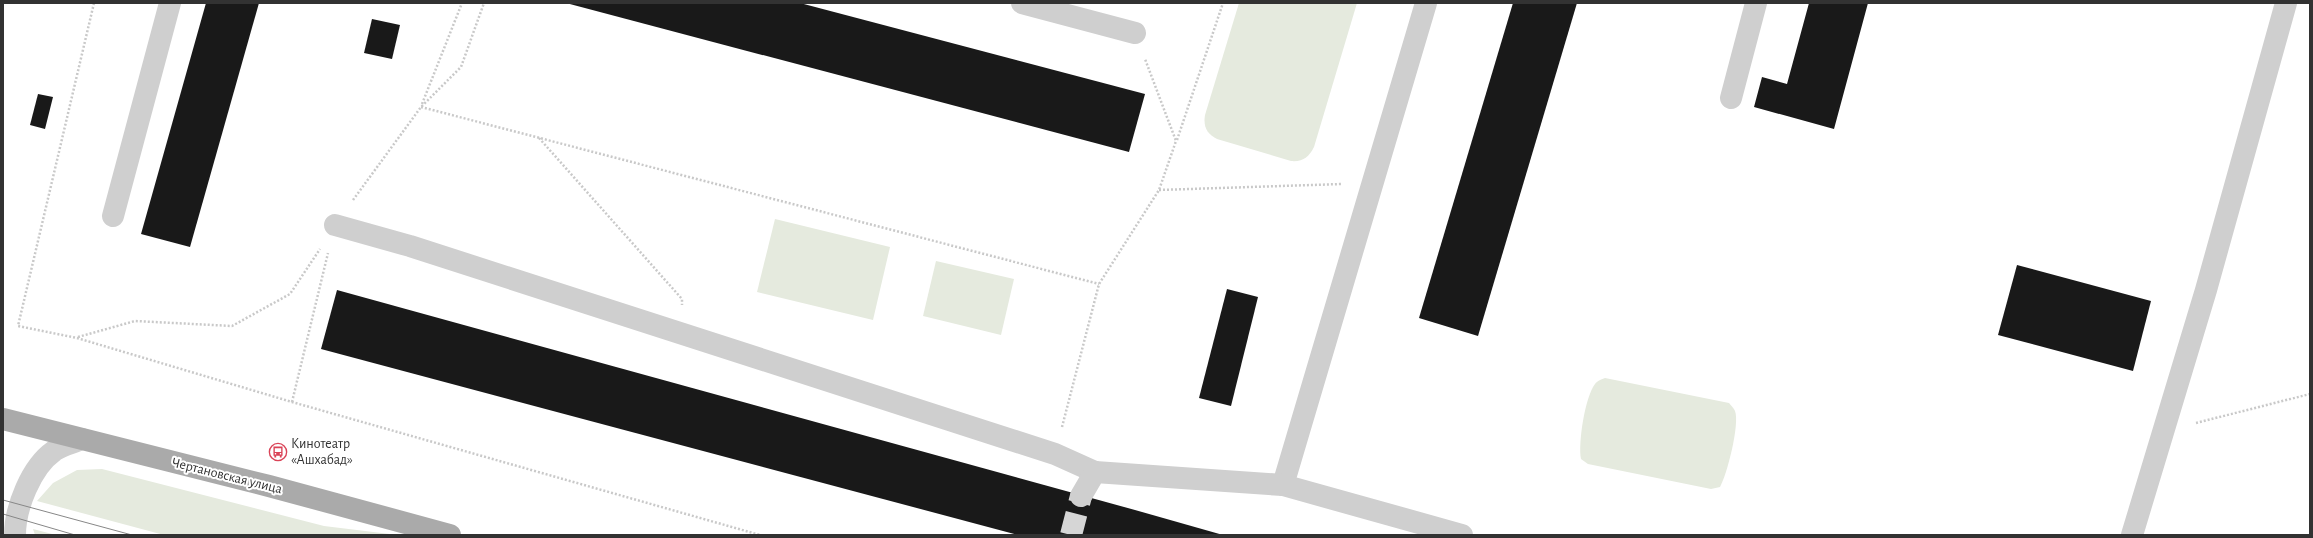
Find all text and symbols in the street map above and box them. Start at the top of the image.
place label: Кинотеатр «Ашхабад» [291,437,353,467]
bus stop icon: Кинотеатр «Ашхабад» [268,442,288,462]
street label: Чертановская улица [170,455,284,497]

